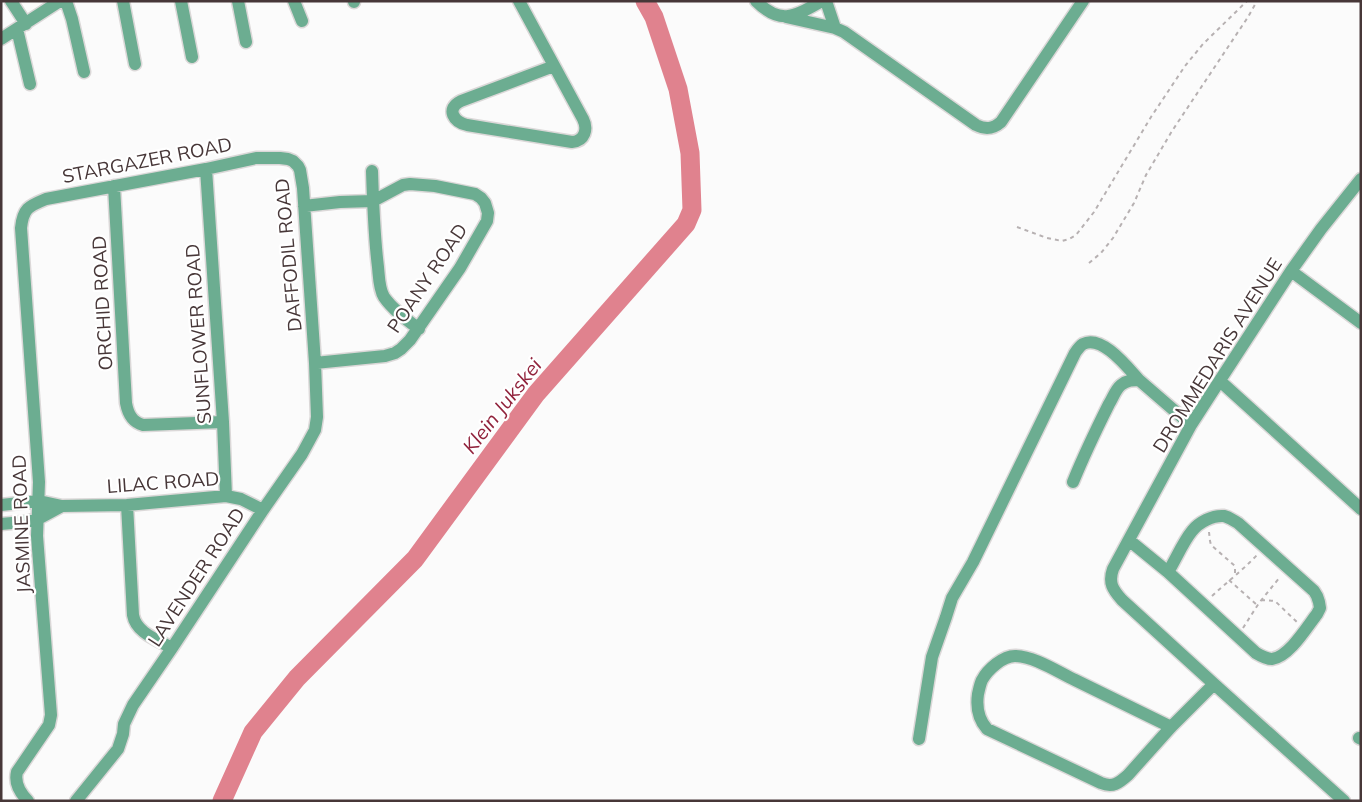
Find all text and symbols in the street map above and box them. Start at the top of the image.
street label: STARGAZER ROAD [60,132,234,188]
street label: DAFFODIL ROAD [269,177,307,333]
street label: POANY ROAD [382,219,472,337]
street label: ORCHID ROAD [86,235,118,371]
street label: SUNFLOWER ROAD [180,243,216,425]
street label: DROMMEDARIS AVENUE [1147,253,1287,457]
water label: Klein Jukskei [457,353,547,458]
street label: JASMINE ROAD [7,454,35,594]
street label: LILAC ROAD [106,466,220,498]
street label: LAVENDER ROAD [142,503,250,651]

